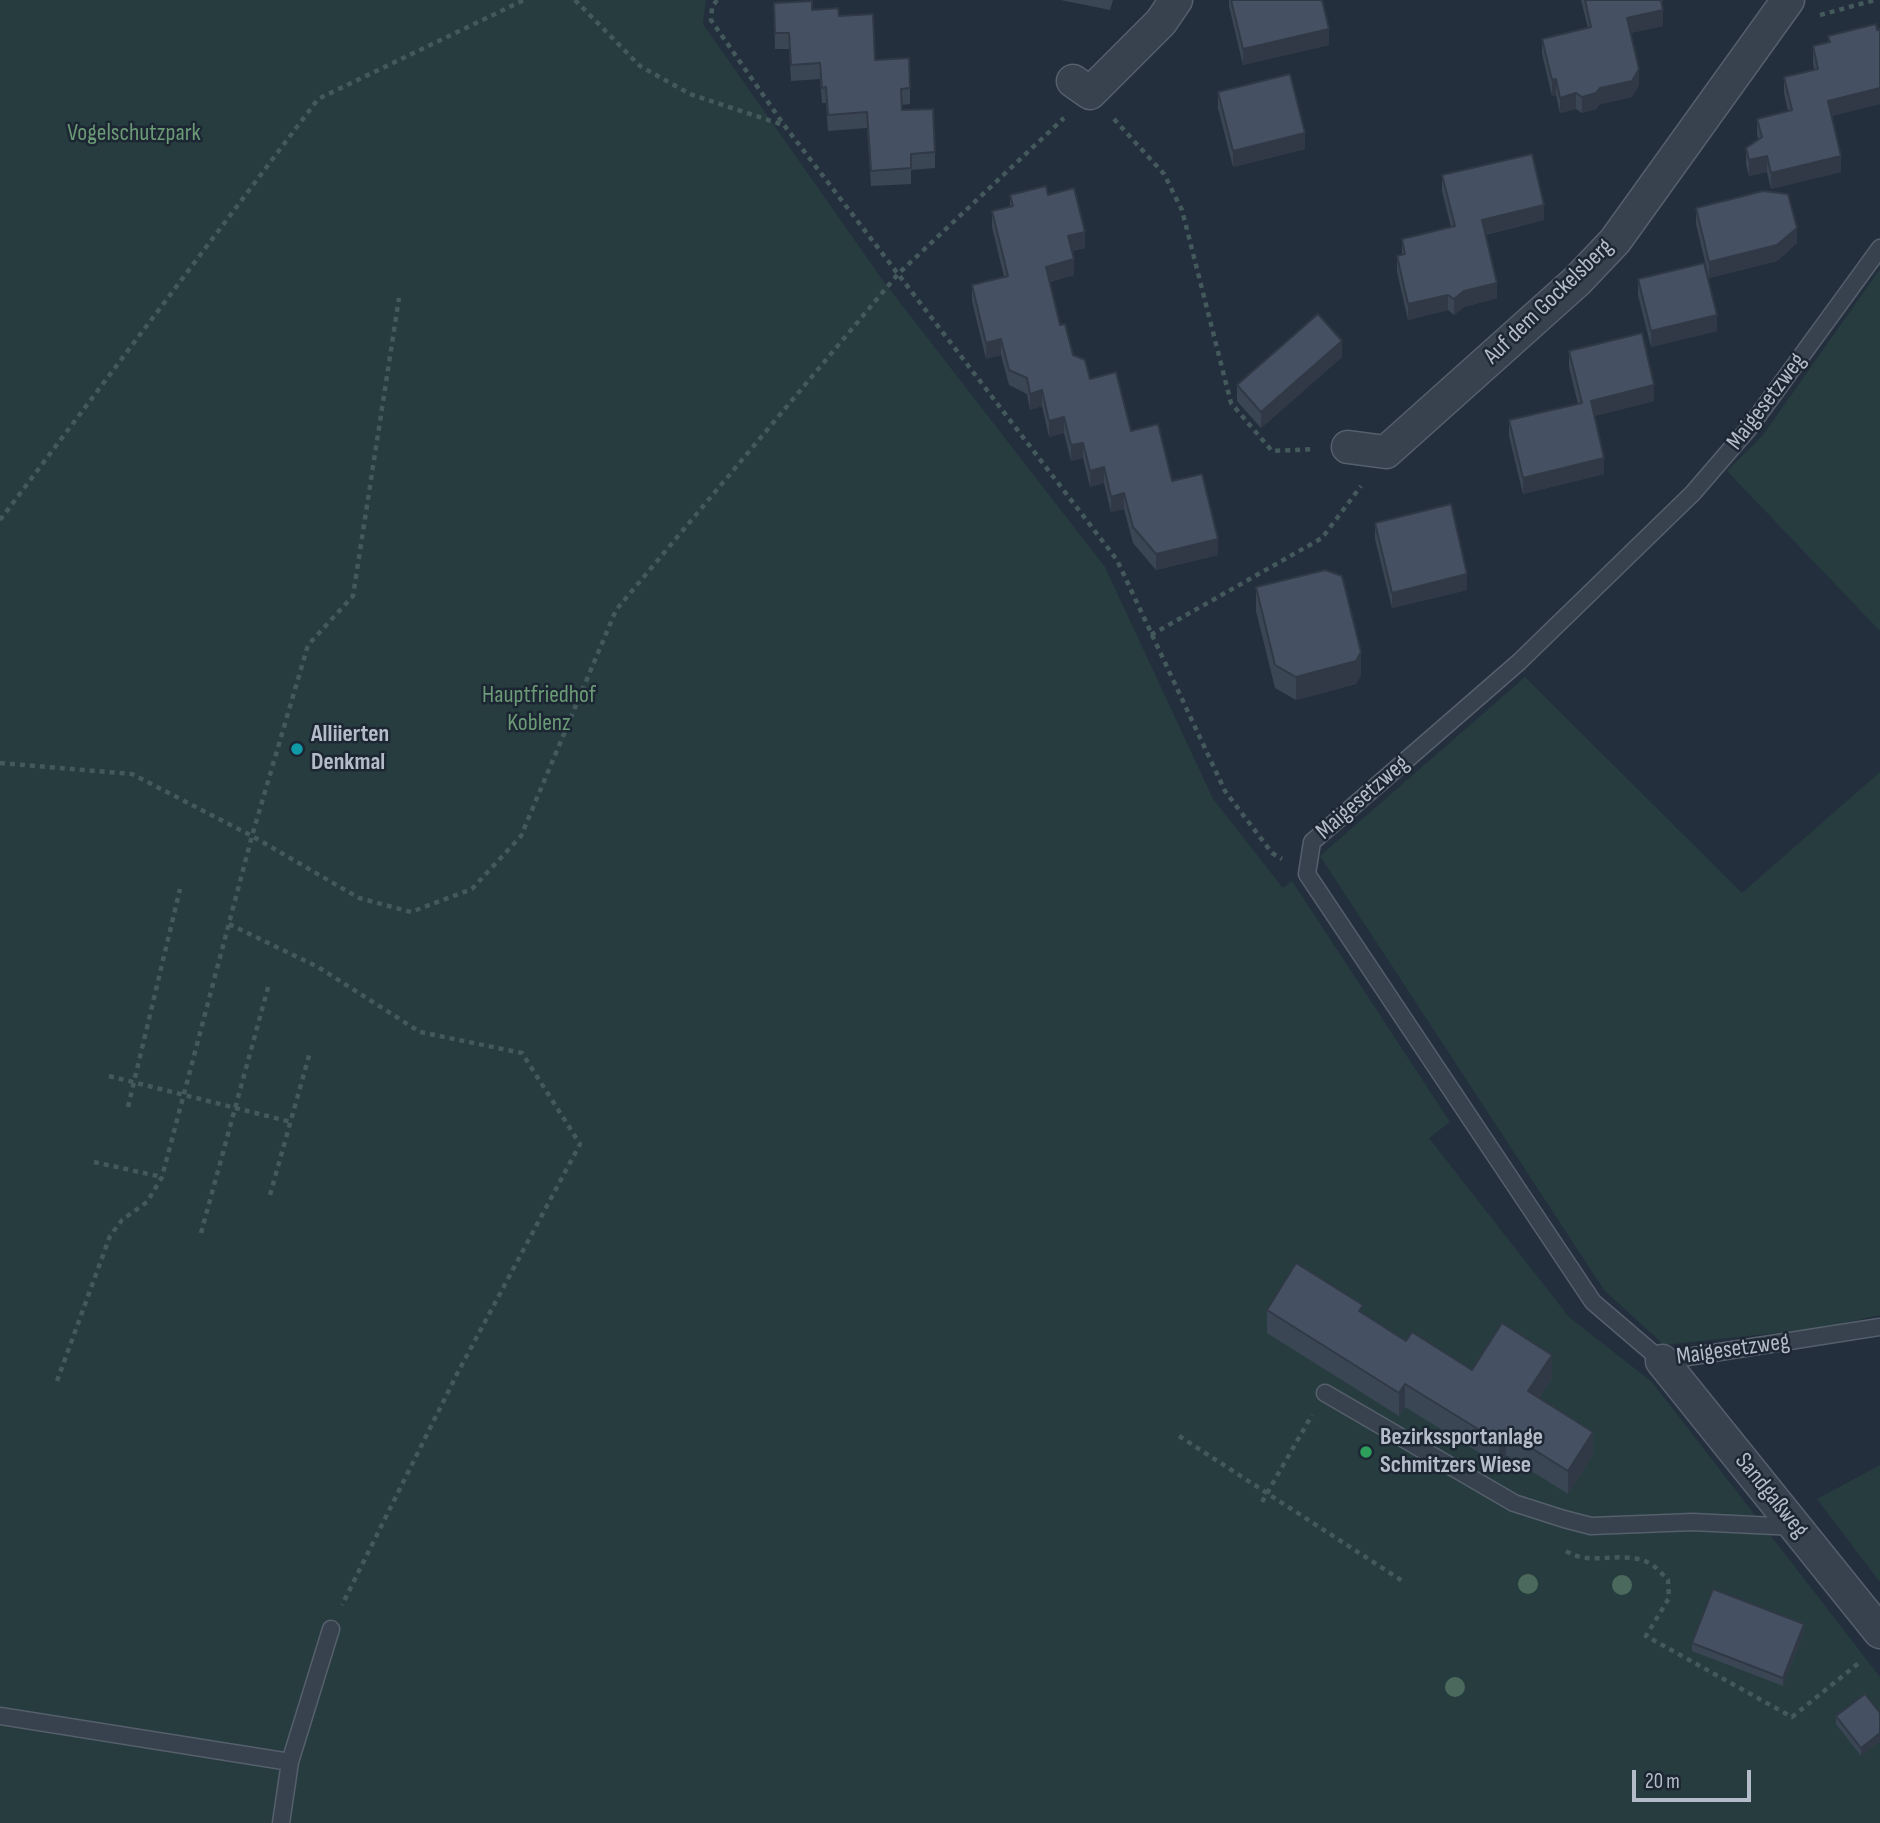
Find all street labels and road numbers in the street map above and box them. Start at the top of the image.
street label: Auf dem Gockelsberg [1478,233,1620,371]
street label: Maigesetzweg [1721,348,1813,456]
street label: Maigesetzweg [1311,750,1415,846]
street label: Maigesetzweg [1675,1328,1791,1372]
street label: Sandgaßweg [1728,1448,1814,1544]

